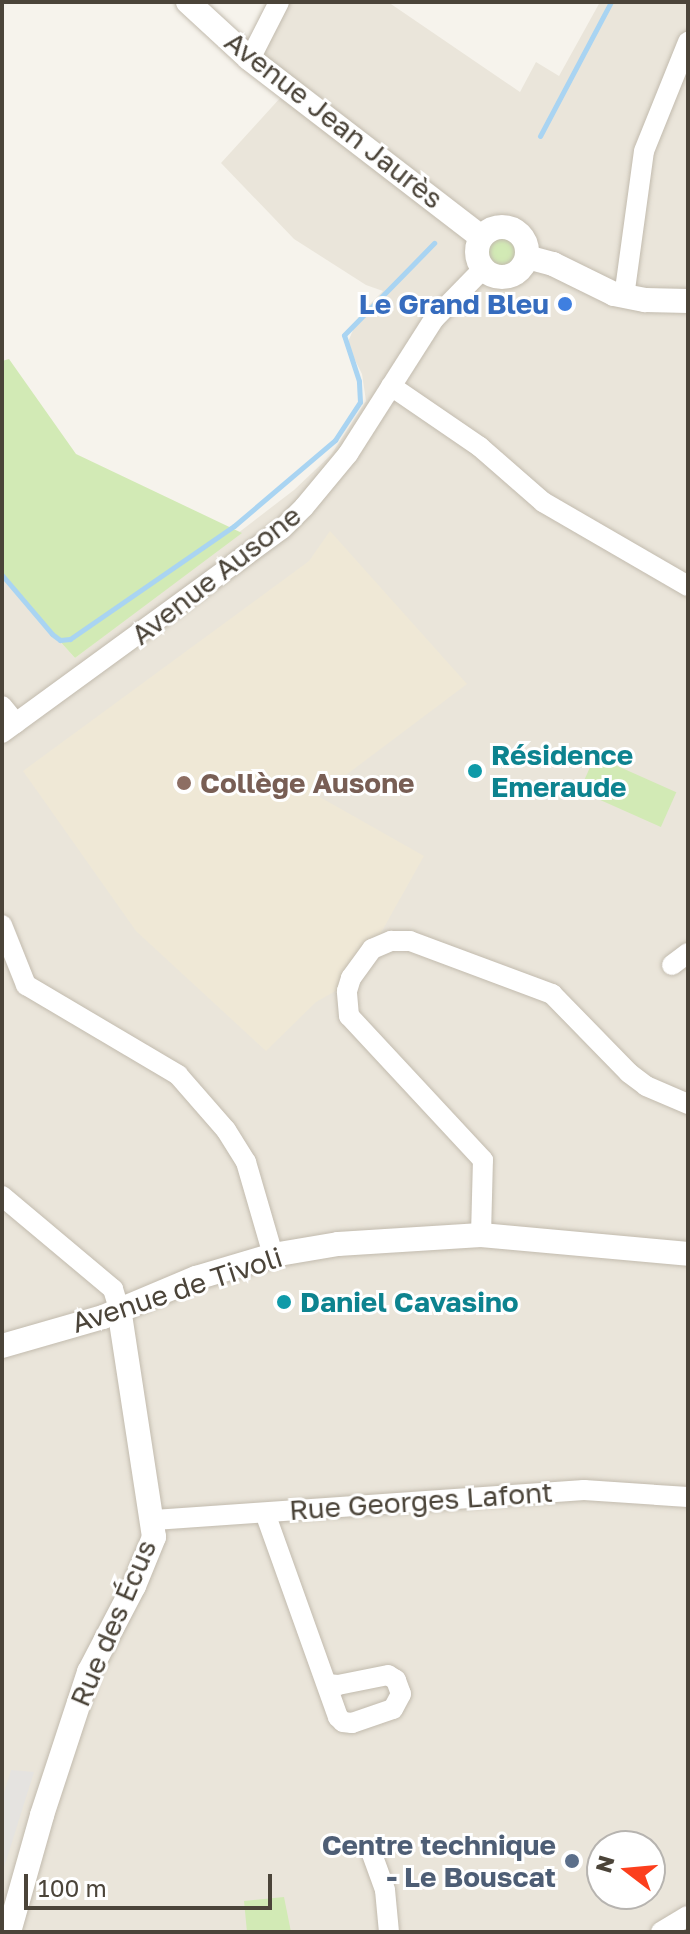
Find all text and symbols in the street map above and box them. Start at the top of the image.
street label: Avenue Jean Jaurès [218,24,450,216]
place label: Le Grand Bleu [359,287,549,321]
marker: Le Grand Bleu [556,295,574,313]
street label: Avenue Ausone [124,498,308,652]
place label: Résidence Emeraude [491,738,633,804]
marker: Résidence Emeraude [466,762,484,780]
place label: Collège Ausone [200,766,415,800]
marker: Collège Ausone [175,774,193,792]
street label: Avenue de Tivoli [67,1240,287,1340]
place label: Daniel Cavasino [300,1285,519,1319]
marker: Daniel Cavasino [275,1293,293,1311]
street label: Rue Georges Lafont [288,1475,554,1527]
street label: Rue des Écus [63,1535,163,1711]
place label: Centre technique - Le Bouscat [322,1828,556,1894]
north arrow [586,1830,666,1910]
marker: Centre technique - Le Bouscat [563,1852,581,1870]
text: N [589,1852,620,1876]
scale bar [28,1858,276,1908]
text: 100 m [38,1873,107,1902]

